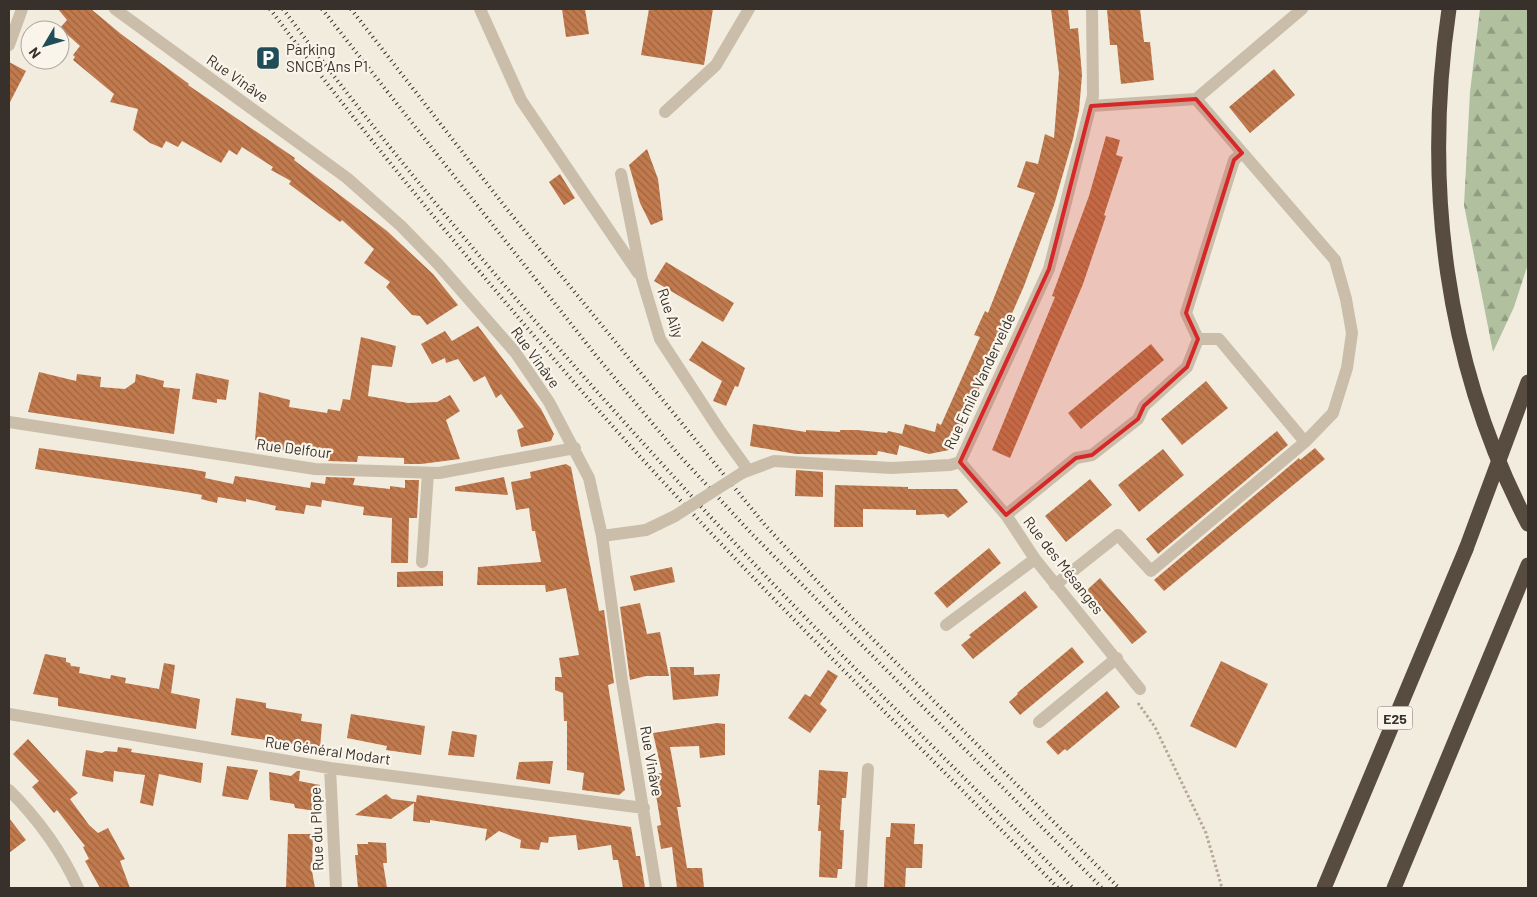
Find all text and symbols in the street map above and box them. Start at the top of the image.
north arrow [20,20,70,70]
place label: Parking SNCB Ans P1 [286,40,368,75]
text: N [25,44,44,62]
parking icon: Parking SNCB Ans P1 [255,45,281,71]
street label: Rue Vinâve [204,50,272,106]
street label: Rue Aily [654,286,688,340]
street label: Rue Emile Vandervelde [940,310,1018,452]
street label: Rue Vinâve [508,323,564,391]
street label: Rue Delfour [256,434,333,462]
street label: Rue des Mésanges [1020,513,1108,617]
road number: E25 [1378,706,1412,730]
street label: Rue Vinâve [637,724,667,798]
street label: Rue Général Modart [264,732,392,768]
street label: Rue du Plope [306,787,326,871]

